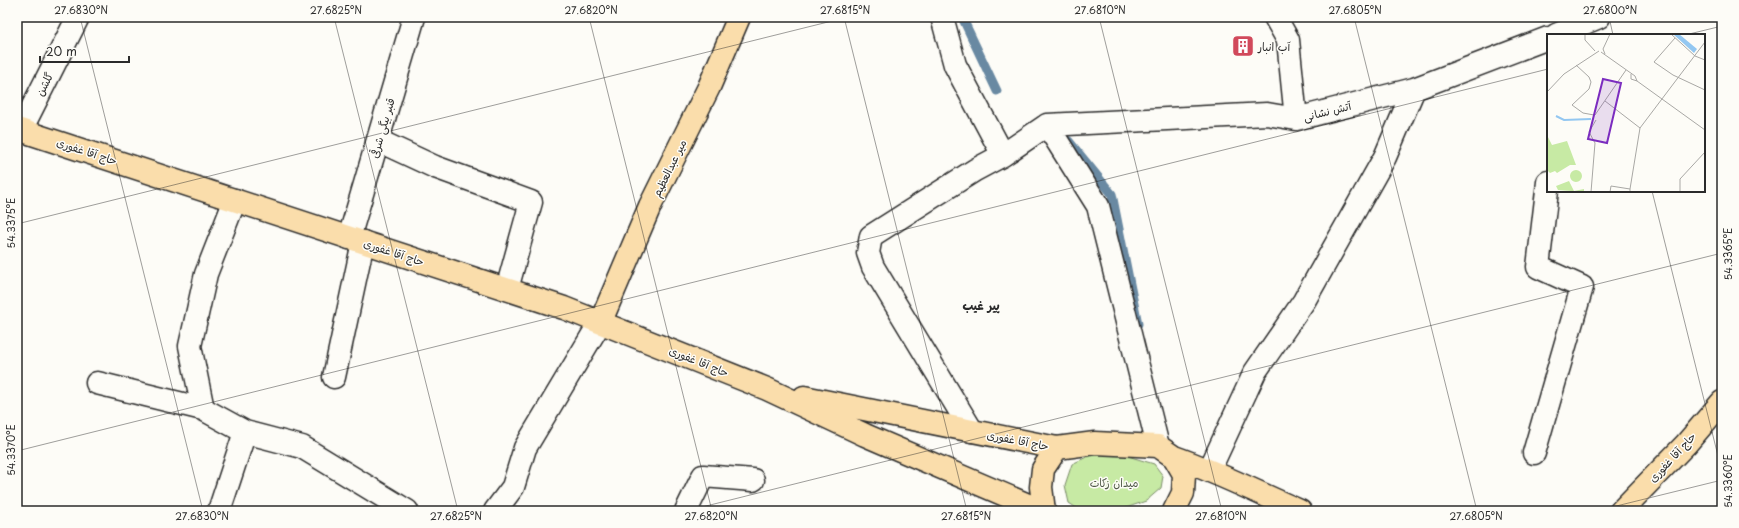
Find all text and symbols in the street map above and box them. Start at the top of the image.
text: 27.6830°N [54,2,108,17]
text: 27.6825°N [310,2,362,17]
text: 27.6820°N [564,2,618,17]
text: 27.6815°N [820,2,871,17]
text: 27.6810°N [1074,2,1126,17]
text: 27.6805°N [1328,2,1382,17]
text: 27.6800°N [1583,2,1637,17]
building icon: آب انبار [1230,33,1256,59]
inset map [1547,34,1705,192]
scale bar [40,38,129,64]
place label: آب انبار [1257,38,1291,55]
text: 20 m [46,42,77,60]
street label: گلشن [31,69,57,99]
street label: قنبر بیگی شرقی [365,96,399,160]
street label: آتش نشانی [1301,97,1354,125]
street label: حاج آقا غفوری [54,133,120,169]
street label: میر عبدالعظیم [648,136,691,200]
text: 54.3375°E [3,198,18,248]
text: 54.3365°E [1720,228,1735,280]
street label: حاج آقا غفوری [361,234,427,270]
district label: پیر غیب [962,296,1000,314]
street label: حاج آقا غفوری [667,341,731,381]
text: 54.3370°E [3,424,18,476]
street label: حاج آقا غفوری [986,426,1050,454]
street label: حاج آقا غفوری [1644,428,1700,486]
text: 54.3360°E [1720,454,1735,508]
park label: میدان زکات [1090,474,1138,491]
text: 27.6830°N [175,508,229,523]
text: 27.6825°N [430,508,482,523]
text: 27.6820°N [684,508,738,523]
text: 27.6815°N [941,508,992,523]
text: 27.6810°N [1195,508,1247,523]
text: 27.6805°N [1449,508,1503,523]

